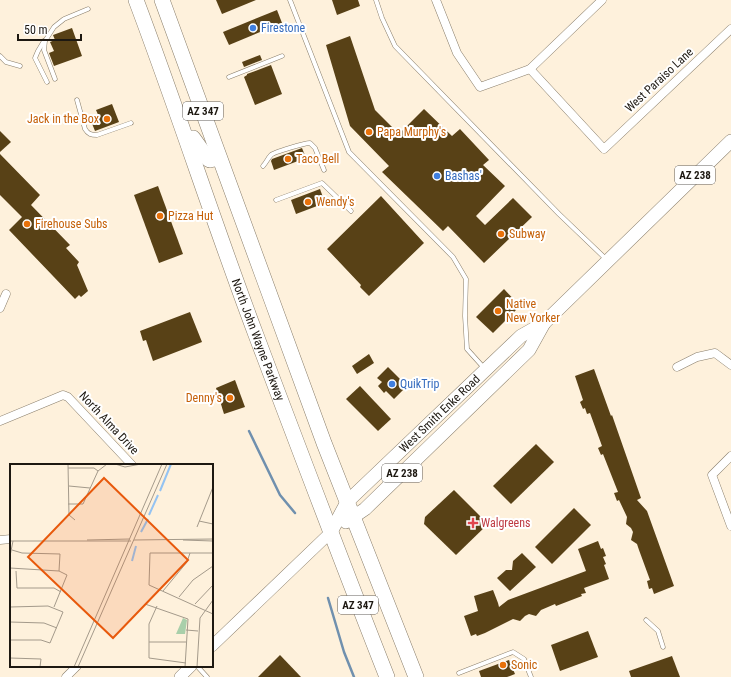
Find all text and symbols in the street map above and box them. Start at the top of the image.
scale bar [18,16,81,42]
place label: Firestone [261,21,305,35]
text: 50 m [24,23,48,37]
marker: Firestone [248,23,258,33]
street label: West Paraiso Lane [622,45,696,115]
road number: AZ 347 [183,102,223,120]
place label: Jack in the Box [27,112,99,126]
marker: Jack in the Box [102,114,112,124]
place label: Papa Murphy's [377,125,446,139]
marker: Papa Murphy's [364,127,374,137]
place label: Taco Bell [296,152,339,166]
marker: Taco Bell [283,154,293,164]
road number: AZ 238 [675,166,715,184]
place label: Bashas' [445,169,482,183]
marker: Bashas' [432,171,442,181]
place label: Wendy's [316,195,355,209]
marker: Wendy's [303,197,313,207]
place label: Pizza Hut [168,209,214,223]
marker: Pizza Hut [155,211,165,221]
place label: Firehouse Subs [35,217,108,231]
marker: Firehouse Subs [22,219,32,229]
place label: Subway [509,227,545,241]
marker: Subway [496,229,506,239]
street label: North John Wayne Parkway [229,277,287,403]
place label: Native New Yorker [506,297,560,325]
marker: Native New Yorker [493,306,503,316]
street label: West Smith Enke Road [396,372,483,455]
place label: QuikTrip [400,377,439,391]
marker: QuikTrip [387,379,397,389]
street label: North Alma Drive [76,389,142,458]
place label: Denny's [186,391,222,405]
marker: Denny's [225,393,235,403]
inset map [10,464,213,667]
road number: AZ 238 [382,464,422,482]
place label: Walgreens [481,516,530,530]
marker: Walgreens [468,518,478,528]
road number: AZ 347 [338,596,378,614]
place label: Sonic [511,658,538,672]
marker: Sonic [498,660,508,670]

